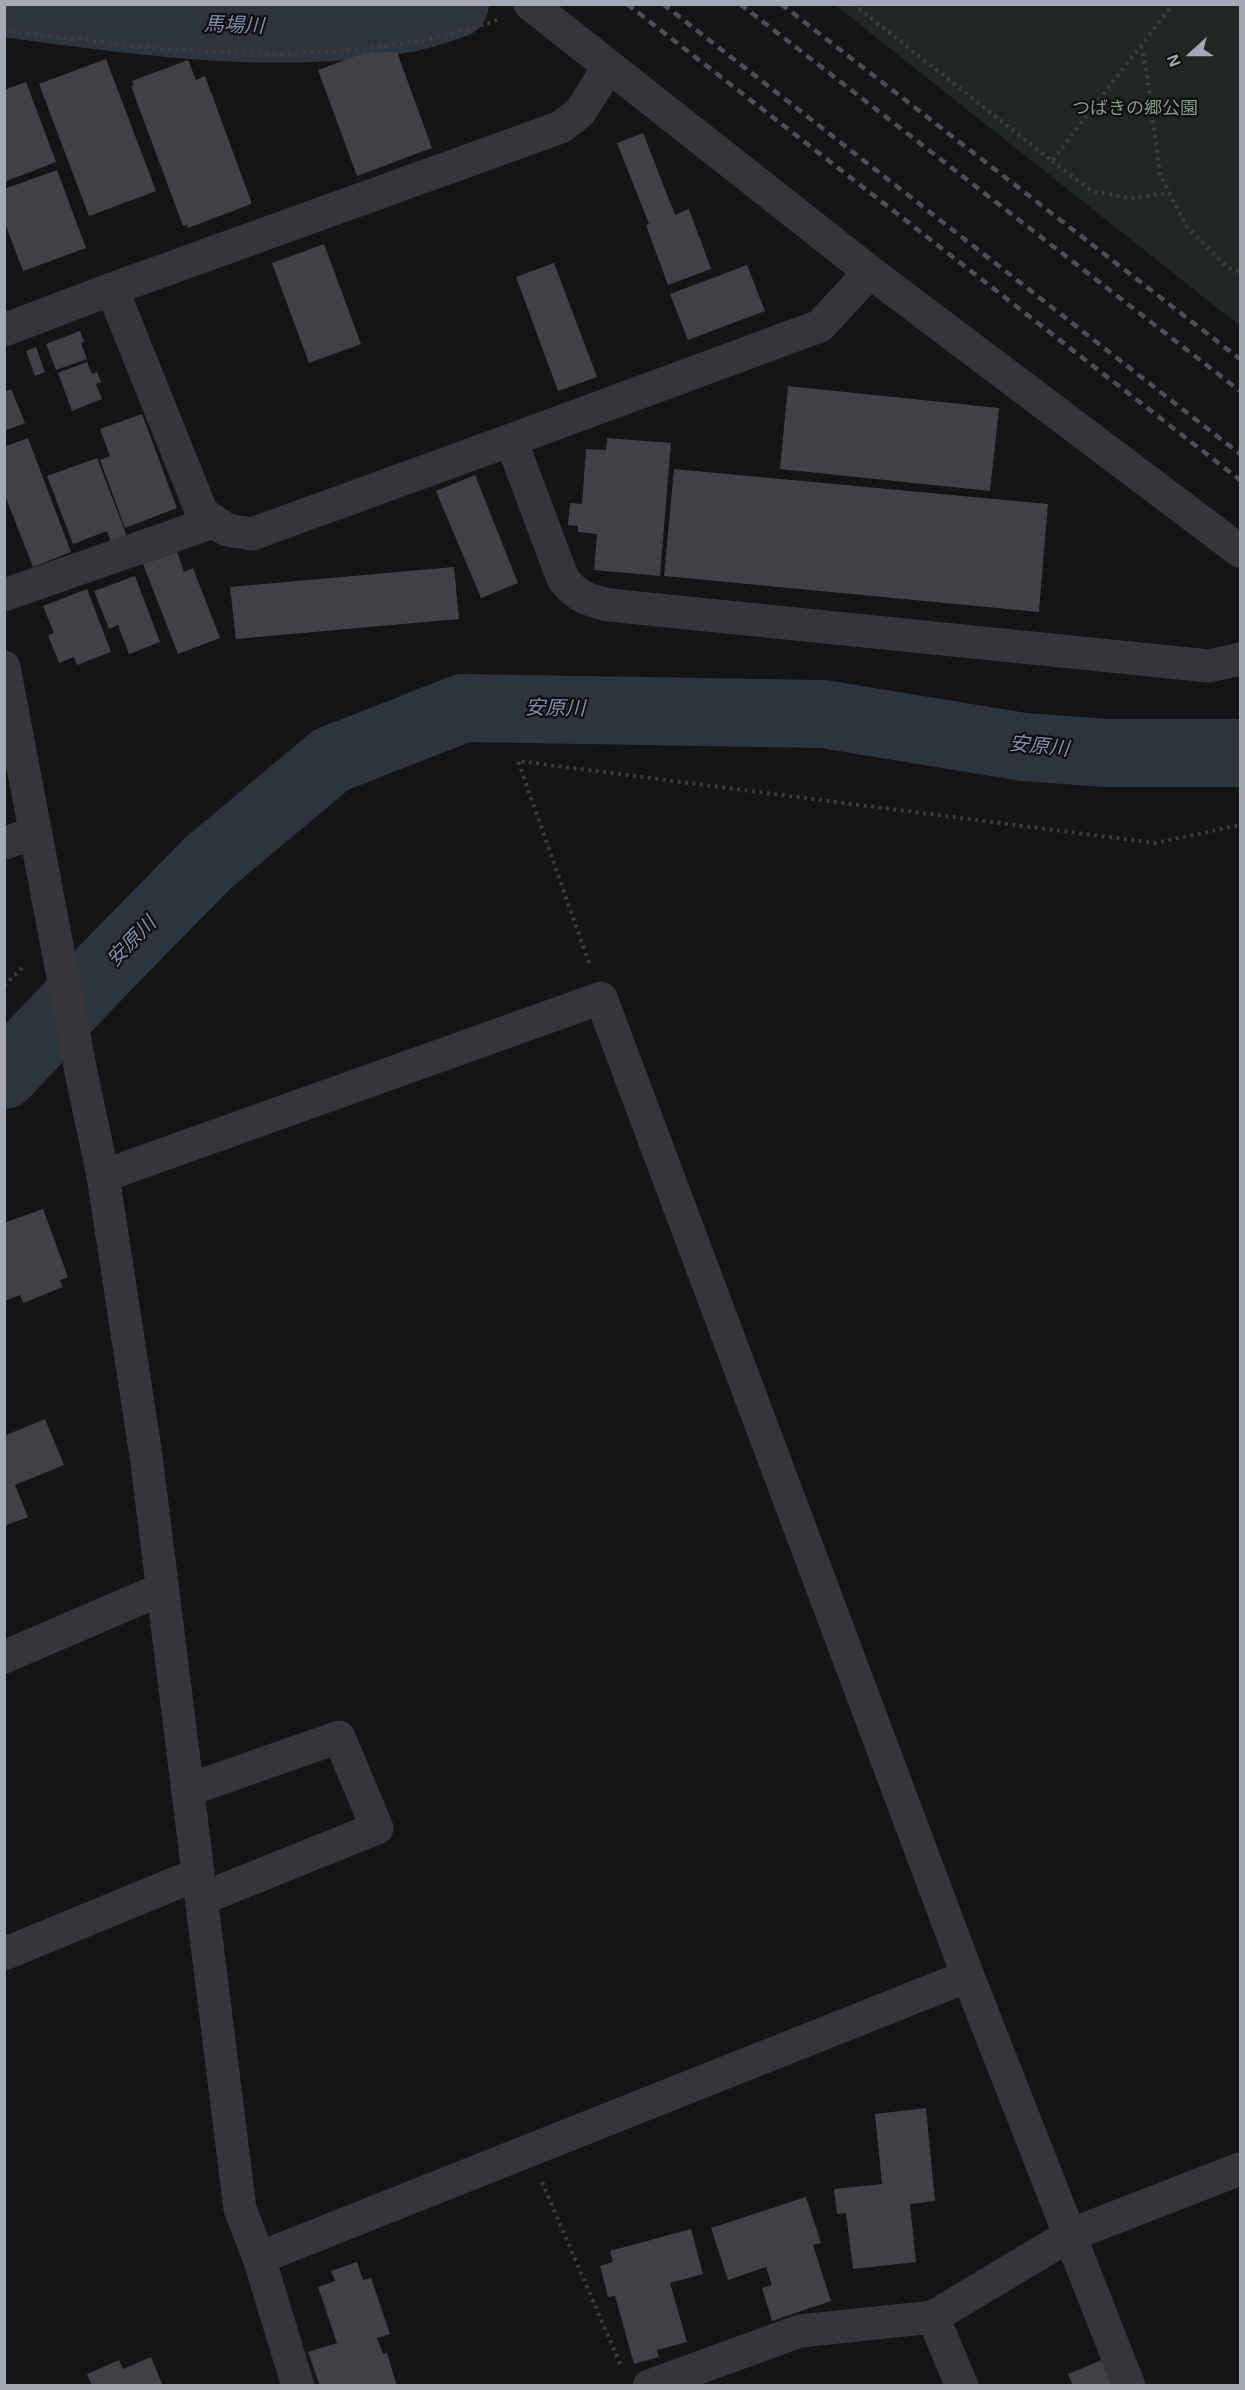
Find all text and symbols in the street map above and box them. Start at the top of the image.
water label: 馬場川 [204,13,264,39]
north arrow [1161,24,1221,84]
text: N [1164,52,1184,69]
park label: つばきの郷公園 [1072,98,1198,120]
water label: 安原川 [525,696,585,722]
water label: 安原川 [1008,732,1070,762]
water label: 安原川 [103,912,161,972]

